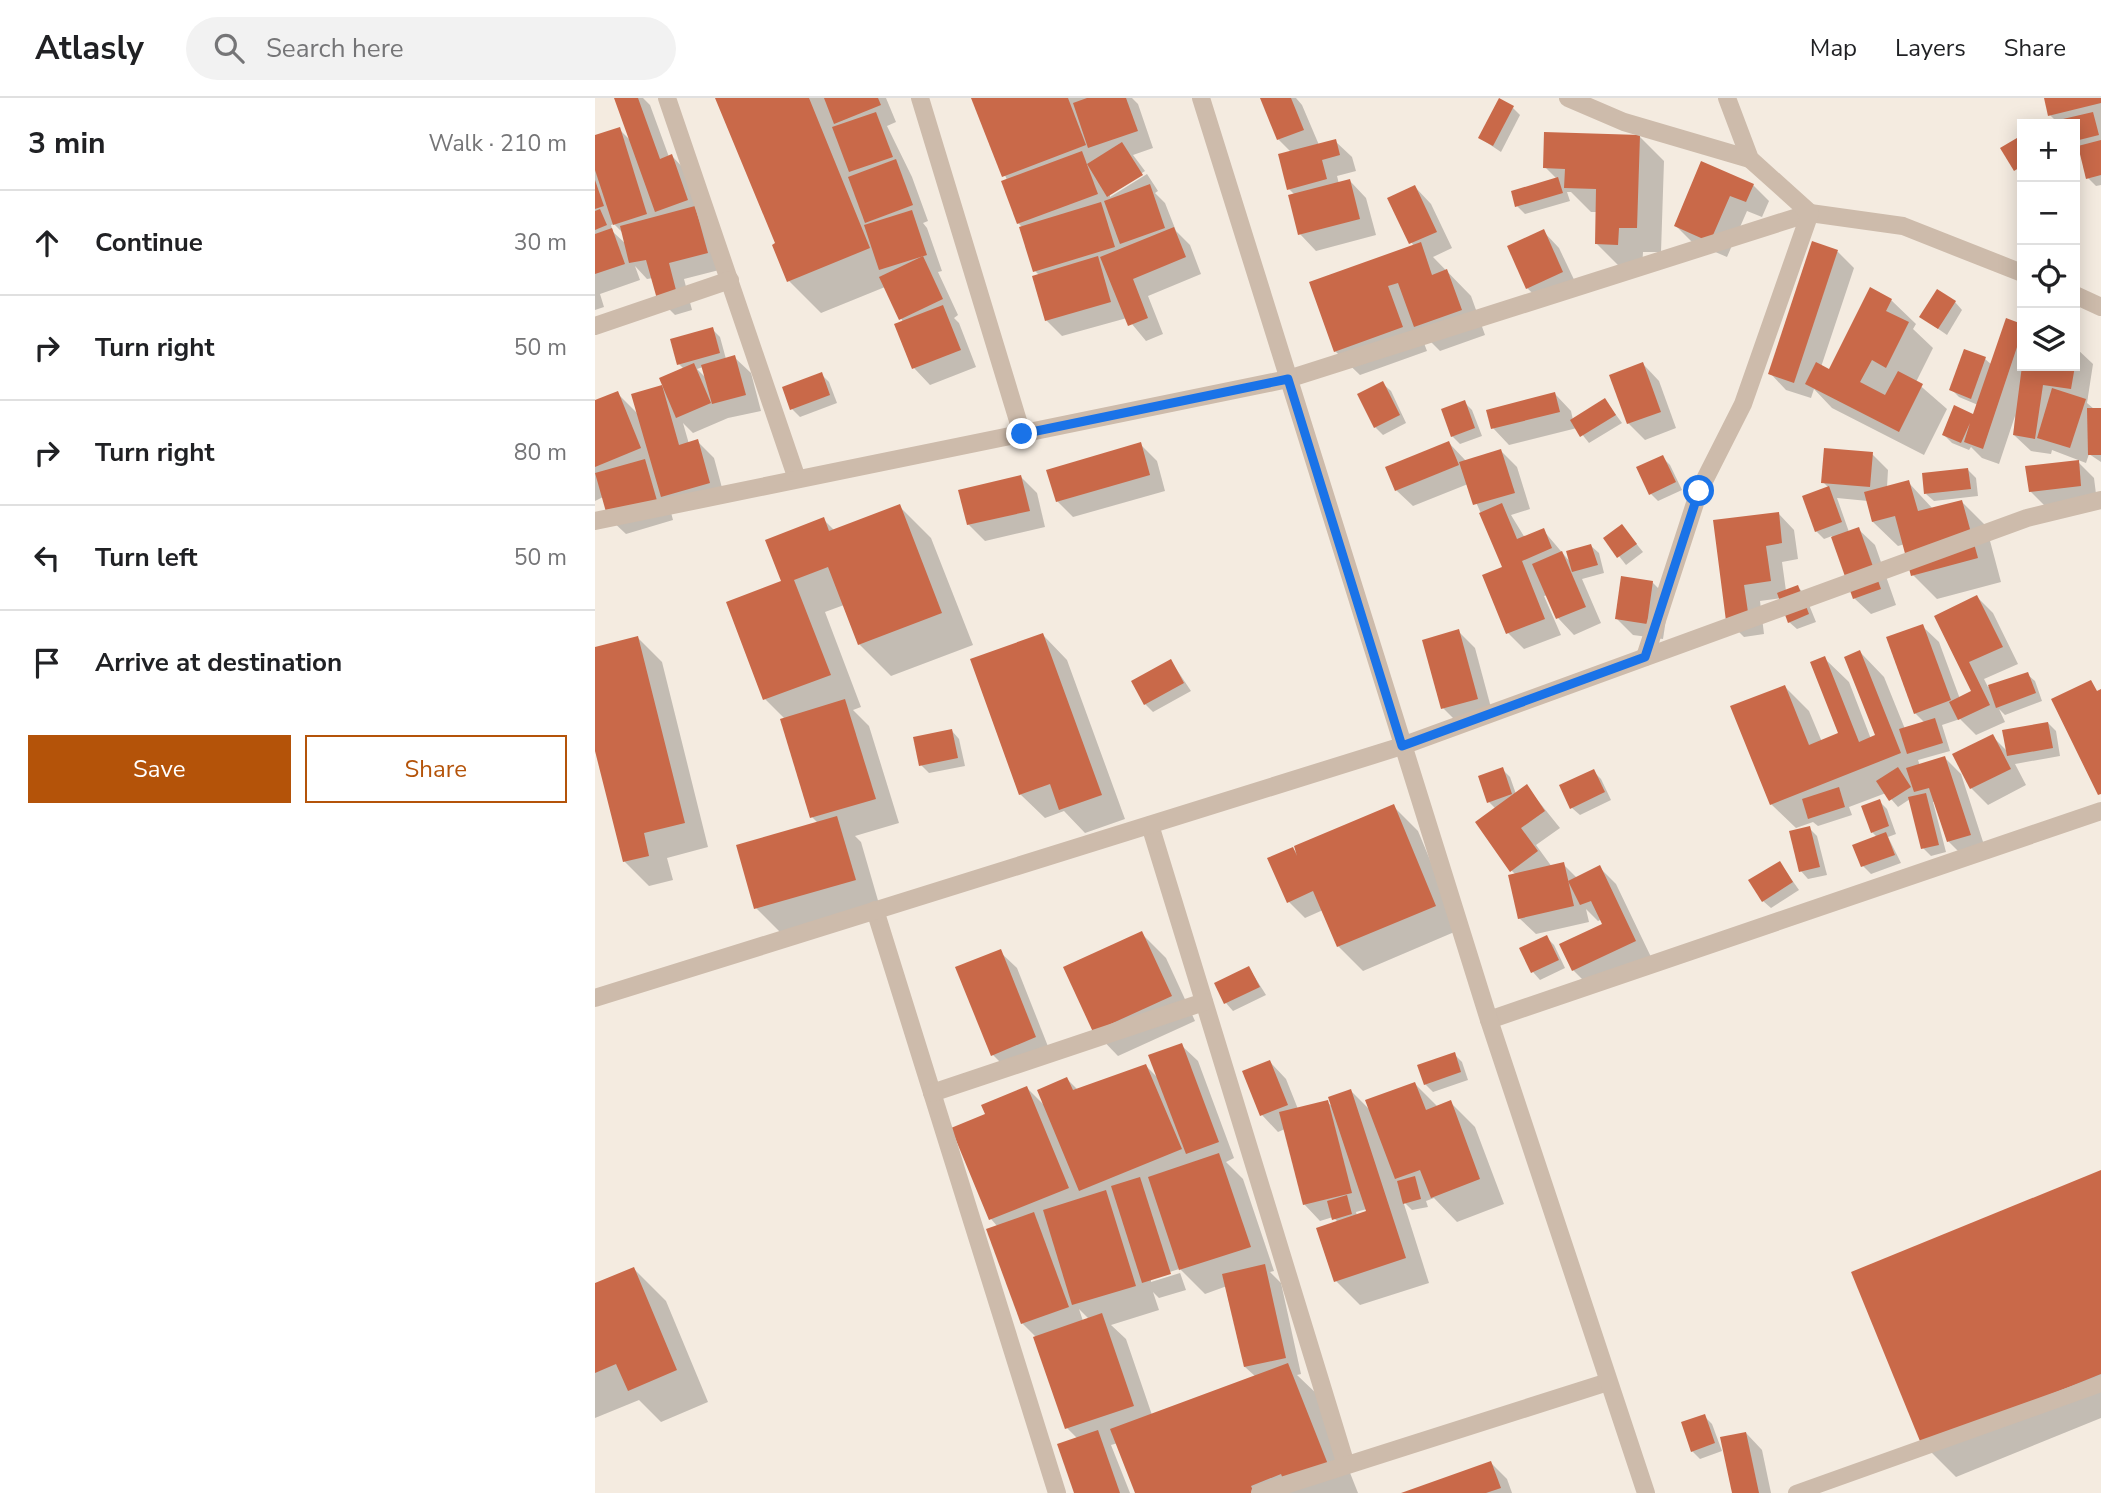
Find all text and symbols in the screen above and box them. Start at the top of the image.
search box [186,17,676,80]
text: Atlasly [35,26,144,71]
icon: search [210,29,248,67]
text: Search here [266,31,404,66]
text: Map [1810,32,1857,64]
text: Layers [1895,32,1966,64]
text: Share [2004,32,2066,64]
map controls [2017,119,2080,371]
button: + [2017,119,2080,182]
text: 3 min [28,123,106,164]
text: Walk · 210 m [428,128,567,159]
button: − [2017,182,2080,245]
icon: ahead [28,224,66,262]
text: Continue [95,225,203,260]
text: 30 m [514,227,567,258]
button: locate [2017,245,2080,308]
button: layers [2017,308,2080,371]
icon: right [28,329,66,367]
text: Turn right [95,330,214,365]
text: 50 m [514,332,567,363]
route end [1006,418,1037,449]
icon: right [28,434,66,472]
text: Turn right [95,435,214,470]
text: 80 m [514,437,567,468]
route start [1683,475,1714,506]
icon: left [28,539,66,577]
text: Turn left [95,540,198,575]
text: 50 m [514,542,567,573]
icon: arrive [28,644,66,682]
text: Arrive at destination [95,645,342,680]
button: Save [28,735,291,803]
button: Share [305,735,567,803]

